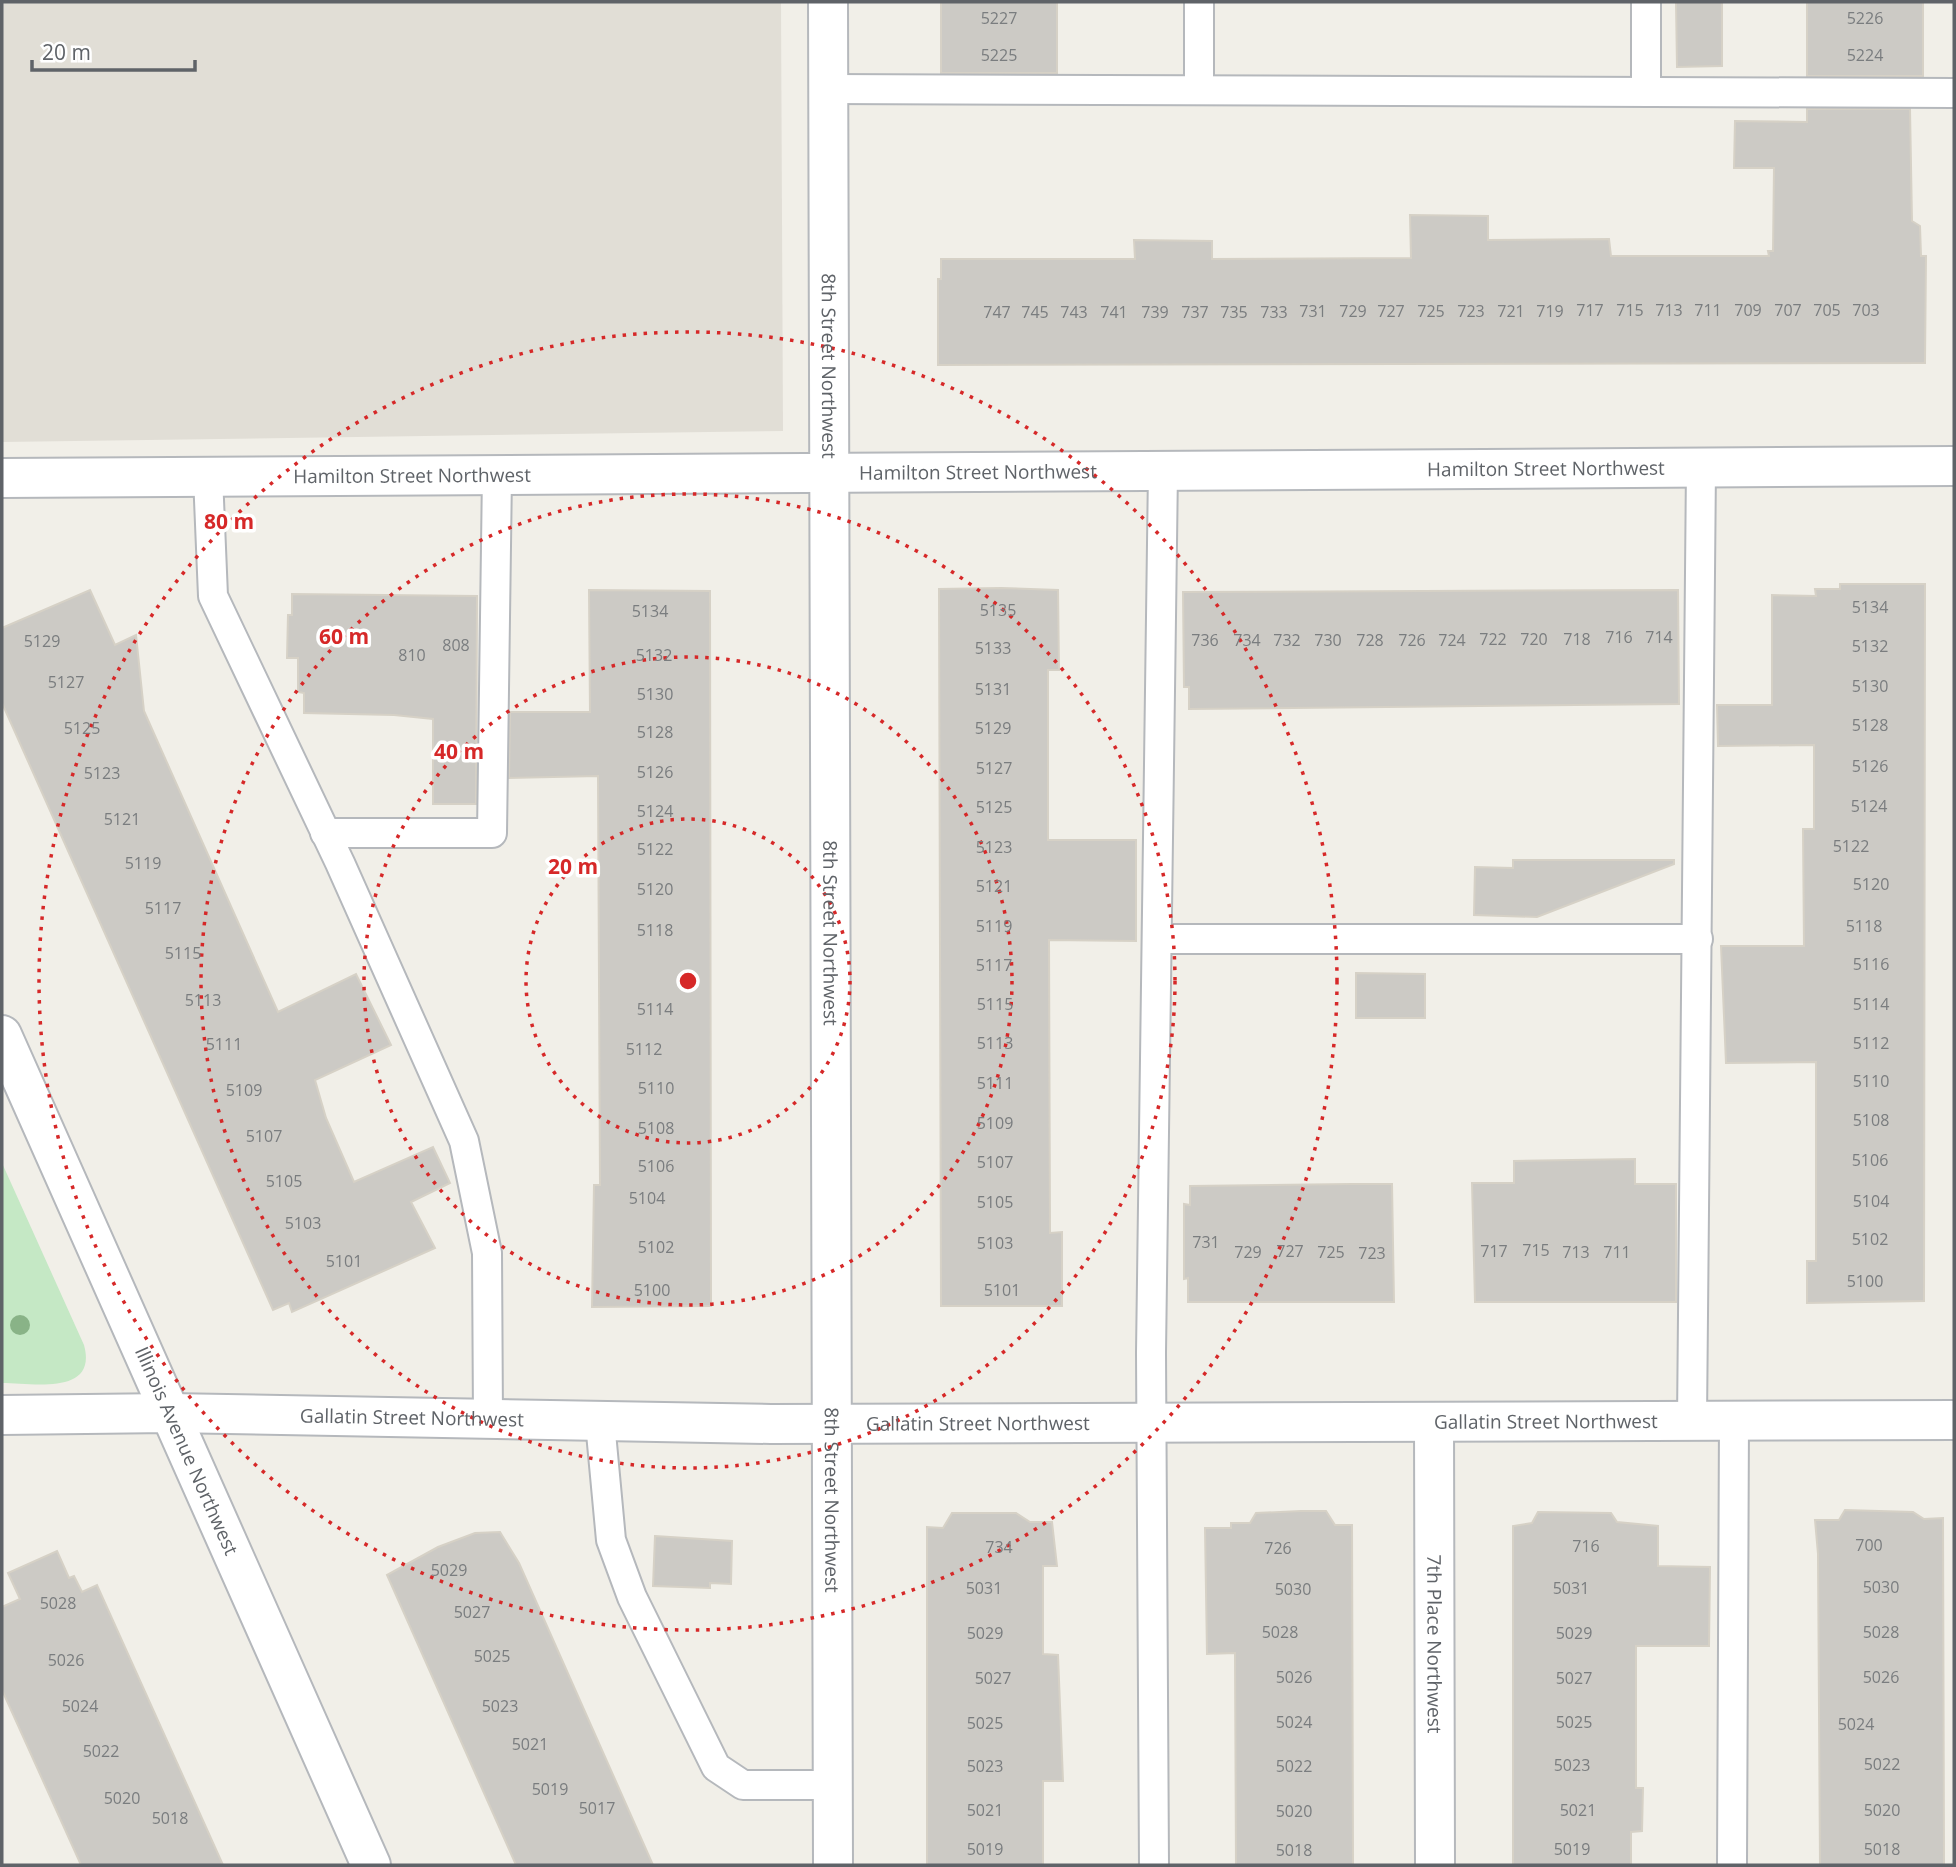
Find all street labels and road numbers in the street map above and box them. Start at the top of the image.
street label: 8th Street Northwest [816,273,842,459]
street label: Hamilton Street Northwest [1427,455,1665,482]
street label: Hamilton Street Northwest [859,458,1097,486]
street label: Hamilton Street Northwest [293,462,531,489]
street label: 8th Street Northwest [817,840,844,1026]
street label: Illinois Avenue Northwest [129,1342,245,1559]
street label: Gallatin Street Northwest [300,1402,524,1432]
street label: 8th Street Northwest [819,1407,845,1593]
street label: Gallatin Street Northwest [1434,1408,1658,1435]
street label: Gallatin Street Northwest [866,1410,1090,1437]
street label: 7th Place Northwest [1421,1554,1448,1734]

